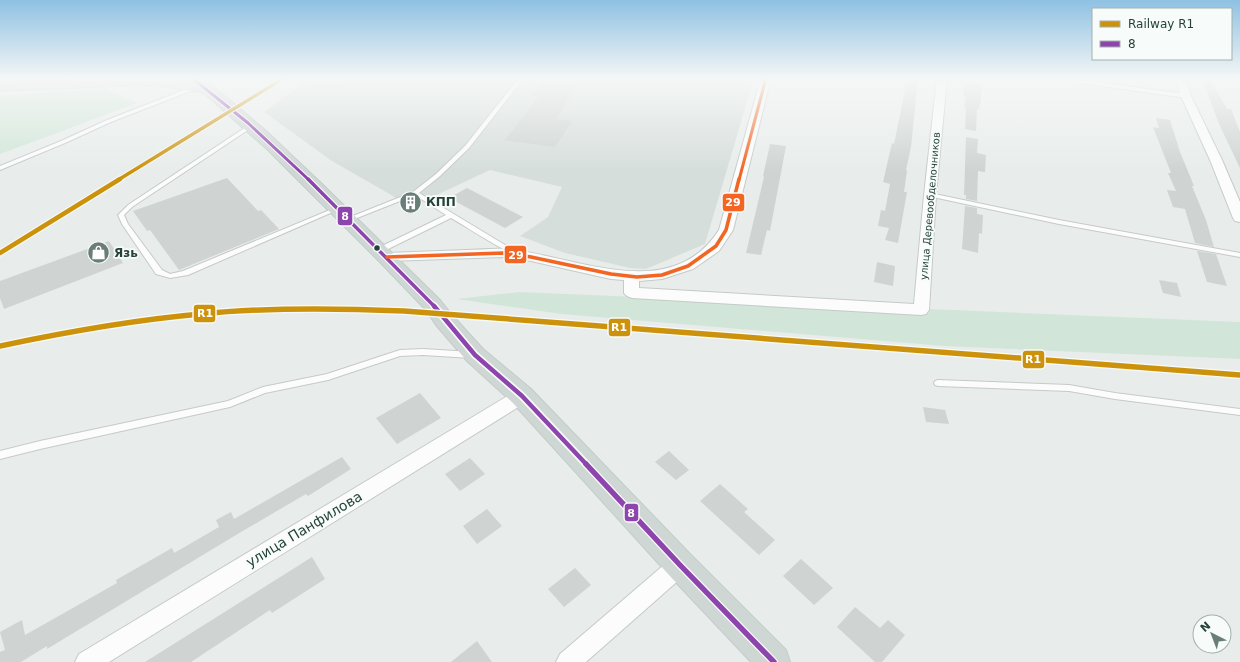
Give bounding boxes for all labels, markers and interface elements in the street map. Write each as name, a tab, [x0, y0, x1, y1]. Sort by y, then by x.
legend	[1092, 8, 1232, 60]
text: Railway R1	[1128, 17, 1194, 31]
text: 8	[1128, 37, 1136, 51]
street label: улица Деревообделочников	[918, 132, 942, 280]
building icon: КПП	[398, 189, 424, 215]
line badge: 29	[722, 193, 745, 212]
place label: КПП	[426, 195, 456, 209]
text: 29	[725, 196, 741, 209]
line badge: 8	[337, 206, 353, 226]
text: 8	[341, 210, 349, 223]
shop icon: Язь	[86, 240, 112, 266]
unlabelled marker	[372, 243, 382, 253]
line badge: 29	[504, 245, 527, 264]
place label: Язь	[114, 246, 138, 260]
text: 29	[508, 249, 524, 262]
line badge: R1	[193, 304, 216, 323]
text: R1	[197, 307, 213, 320]
line badge: R1	[608, 318, 631, 337]
text: R1	[611, 321, 627, 334]
line badge: R1	[1022, 350, 1045, 369]
text: R1	[1025, 353, 1041, 366]
street label: улица Панфилова	[243, 488, 365, 570]
line badge: 8	[624, 503, 639, 522]
text: 8	[627, 507, 635, 520]
north arrow	[1192, 614, 1232, 654]
text: N	[1198, 619, 1213, 635]

